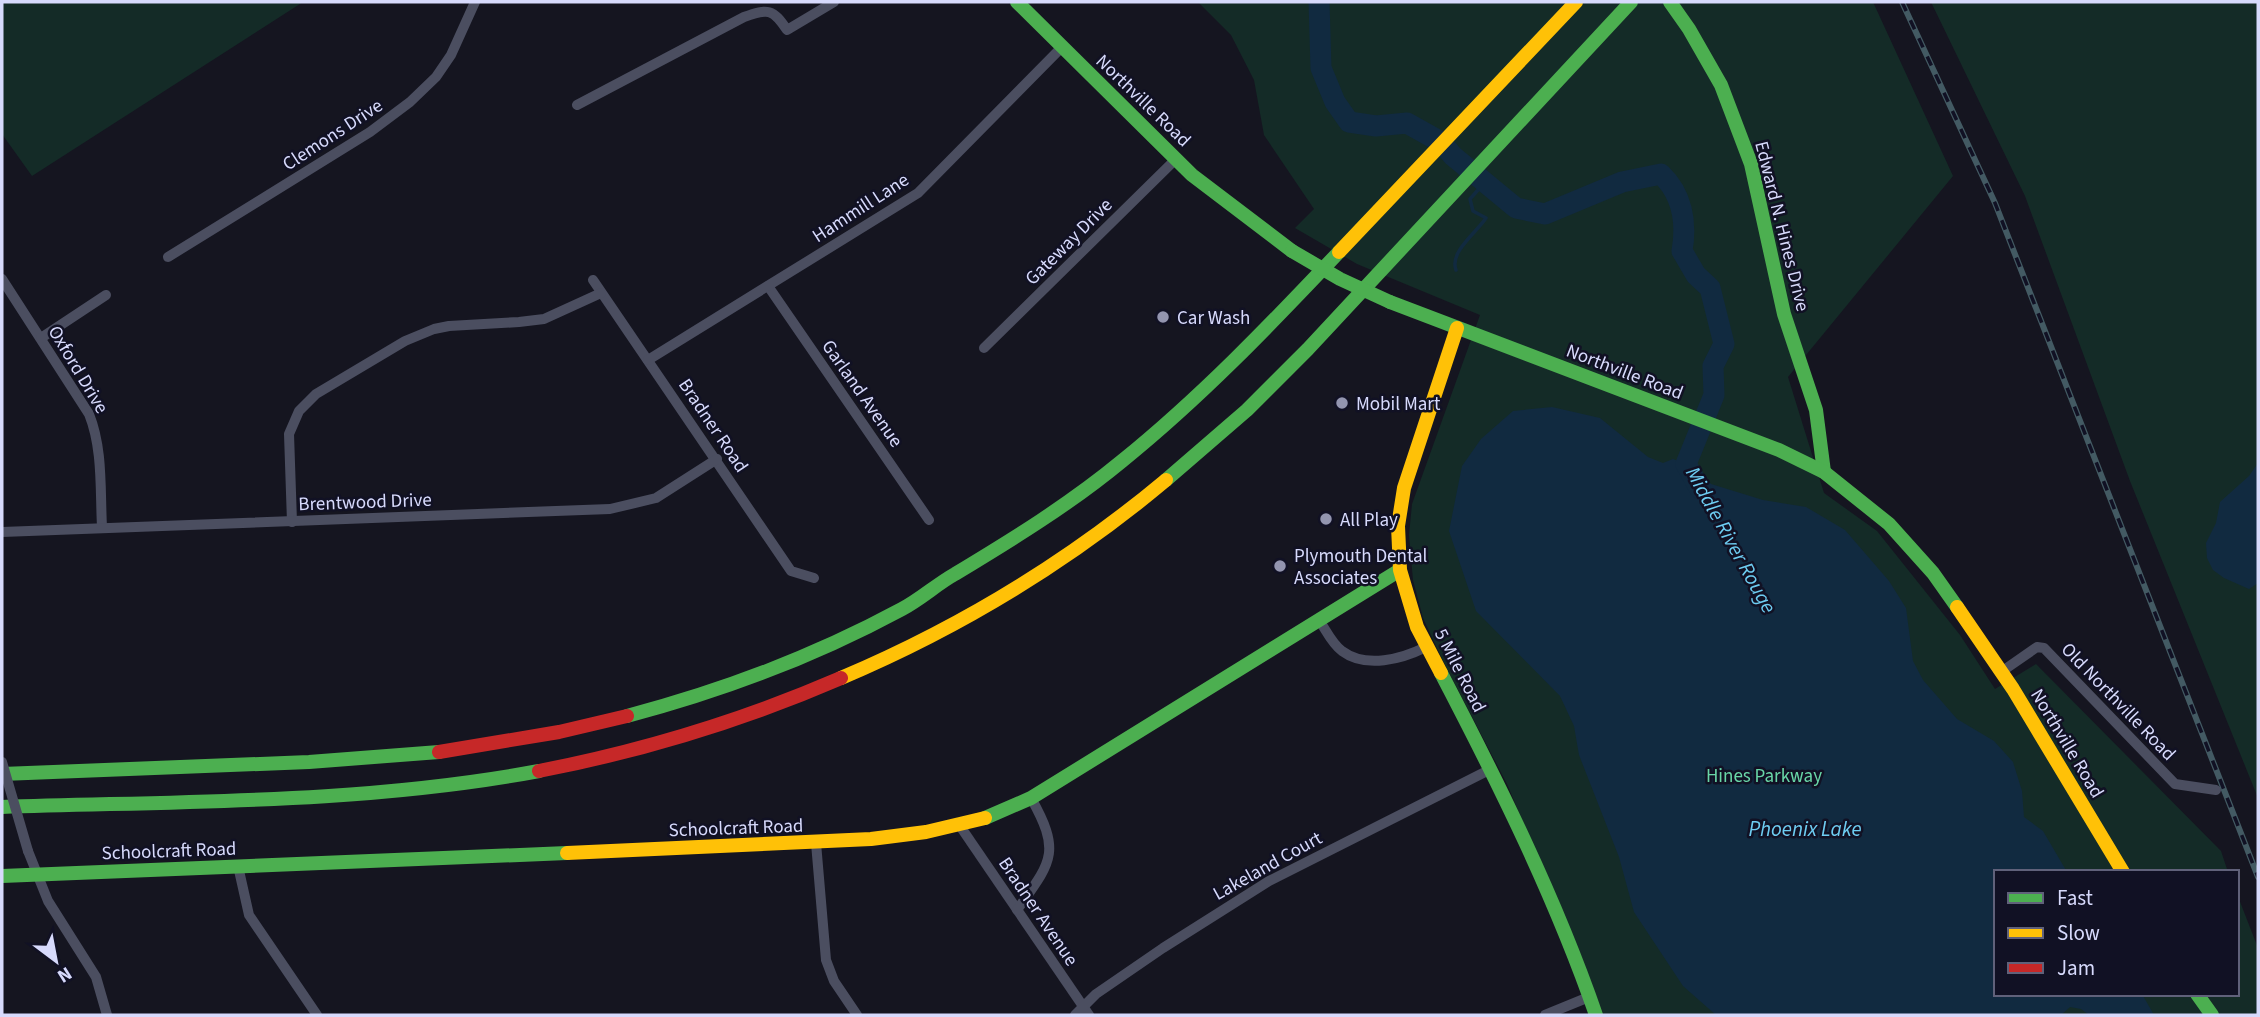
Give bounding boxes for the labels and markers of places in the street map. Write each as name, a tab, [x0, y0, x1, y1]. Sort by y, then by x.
place label: Car Wash	[1177, 305, 1250, 332]
marker: Car Wash	[1155, 309, 1171, 325]
place label: Mobil Mart	[1356, 391, 1441, 418]
marker: Mobil Mart	[1334, 395, 1350, 411]
place label: All Play	[1340, 507, 1398, 534]
marker: All Play	[1318, 511, 1334, 527]
place label: Plymouth Dental Associates	[1294, 543, 1428, 592]
marker: Plymouth Dental Associates	[1272, 558, 1288, 574]

